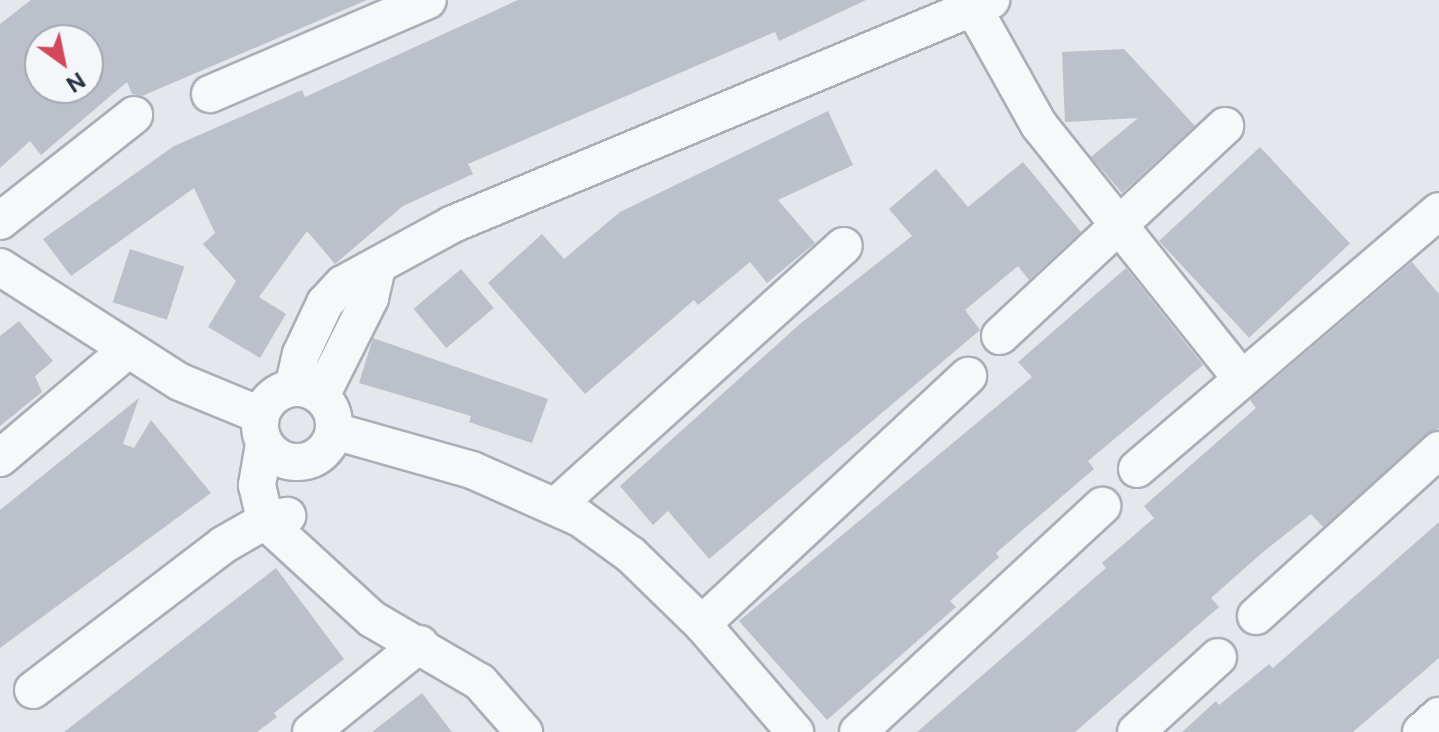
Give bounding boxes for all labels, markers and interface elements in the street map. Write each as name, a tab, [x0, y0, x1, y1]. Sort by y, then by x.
north arrow	[24, 24, 104, 104]
text: N	[62, 67, 90, 98]

